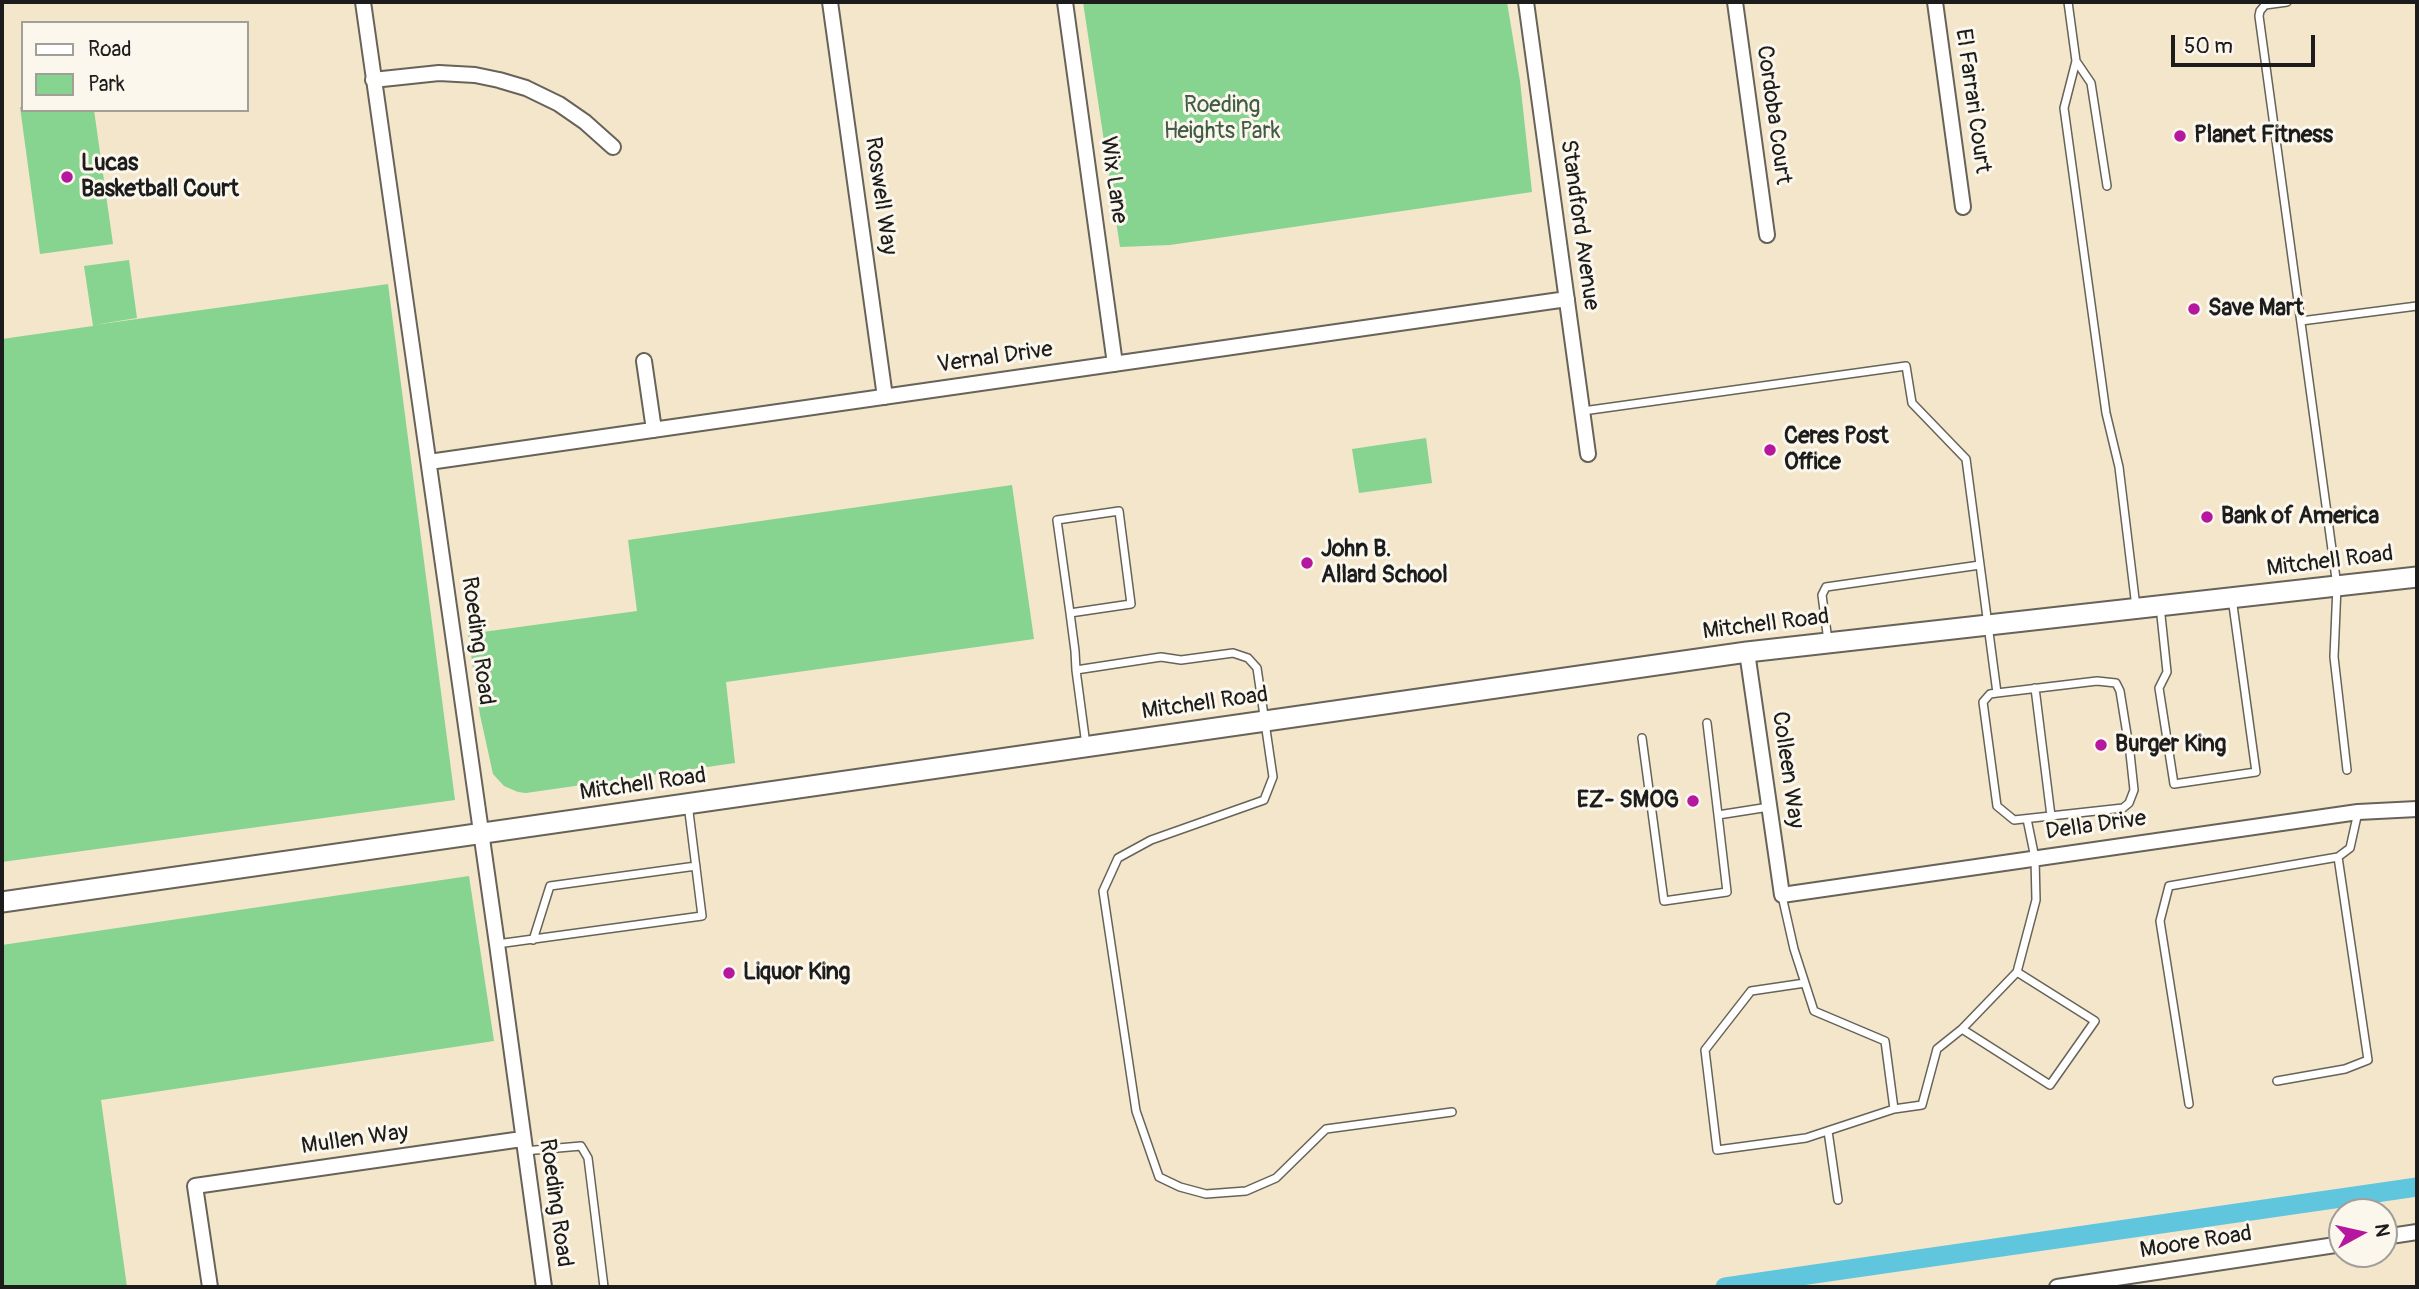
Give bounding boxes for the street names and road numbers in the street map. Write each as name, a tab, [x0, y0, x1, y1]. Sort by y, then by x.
street label: El Farrari Court	[1948, 27, 1996, 175]
street label: Cordoba Court	[1750, 44, 1796, 186]
street label: Roswell Way	[858, 135, 902, 257]
street label: Wix Lane	[1093, 135, 1133, 225]
street label: Standford Avenue	[1553, 138, 1605, 312]
street label: Vernal Drive	[935, 336, 1055, 380]
street label: Mitchell Road	[2265, 541, 2395, 583]
street label: Roeding Road	[454, 575, 500, 707]
street label: Mitchell Road	[1701, 604, 1831, 646]
street label: Mitchell Road	[1140, 681, 1270, 727]
street label: Colleen Way	[1765, 710, 1809, 830]
street label: Mitchell Road	[578, 762, 708, 808]
street label: Della Drive	[2044, 805, 2148, 847]
street label: Mullen Way	[300, 1119, 410, 1161]
street label: Roeding Road	[532, 1137, 578, 1269]
street label: Moore Road	[2138, 1221, 2254, 1265]

